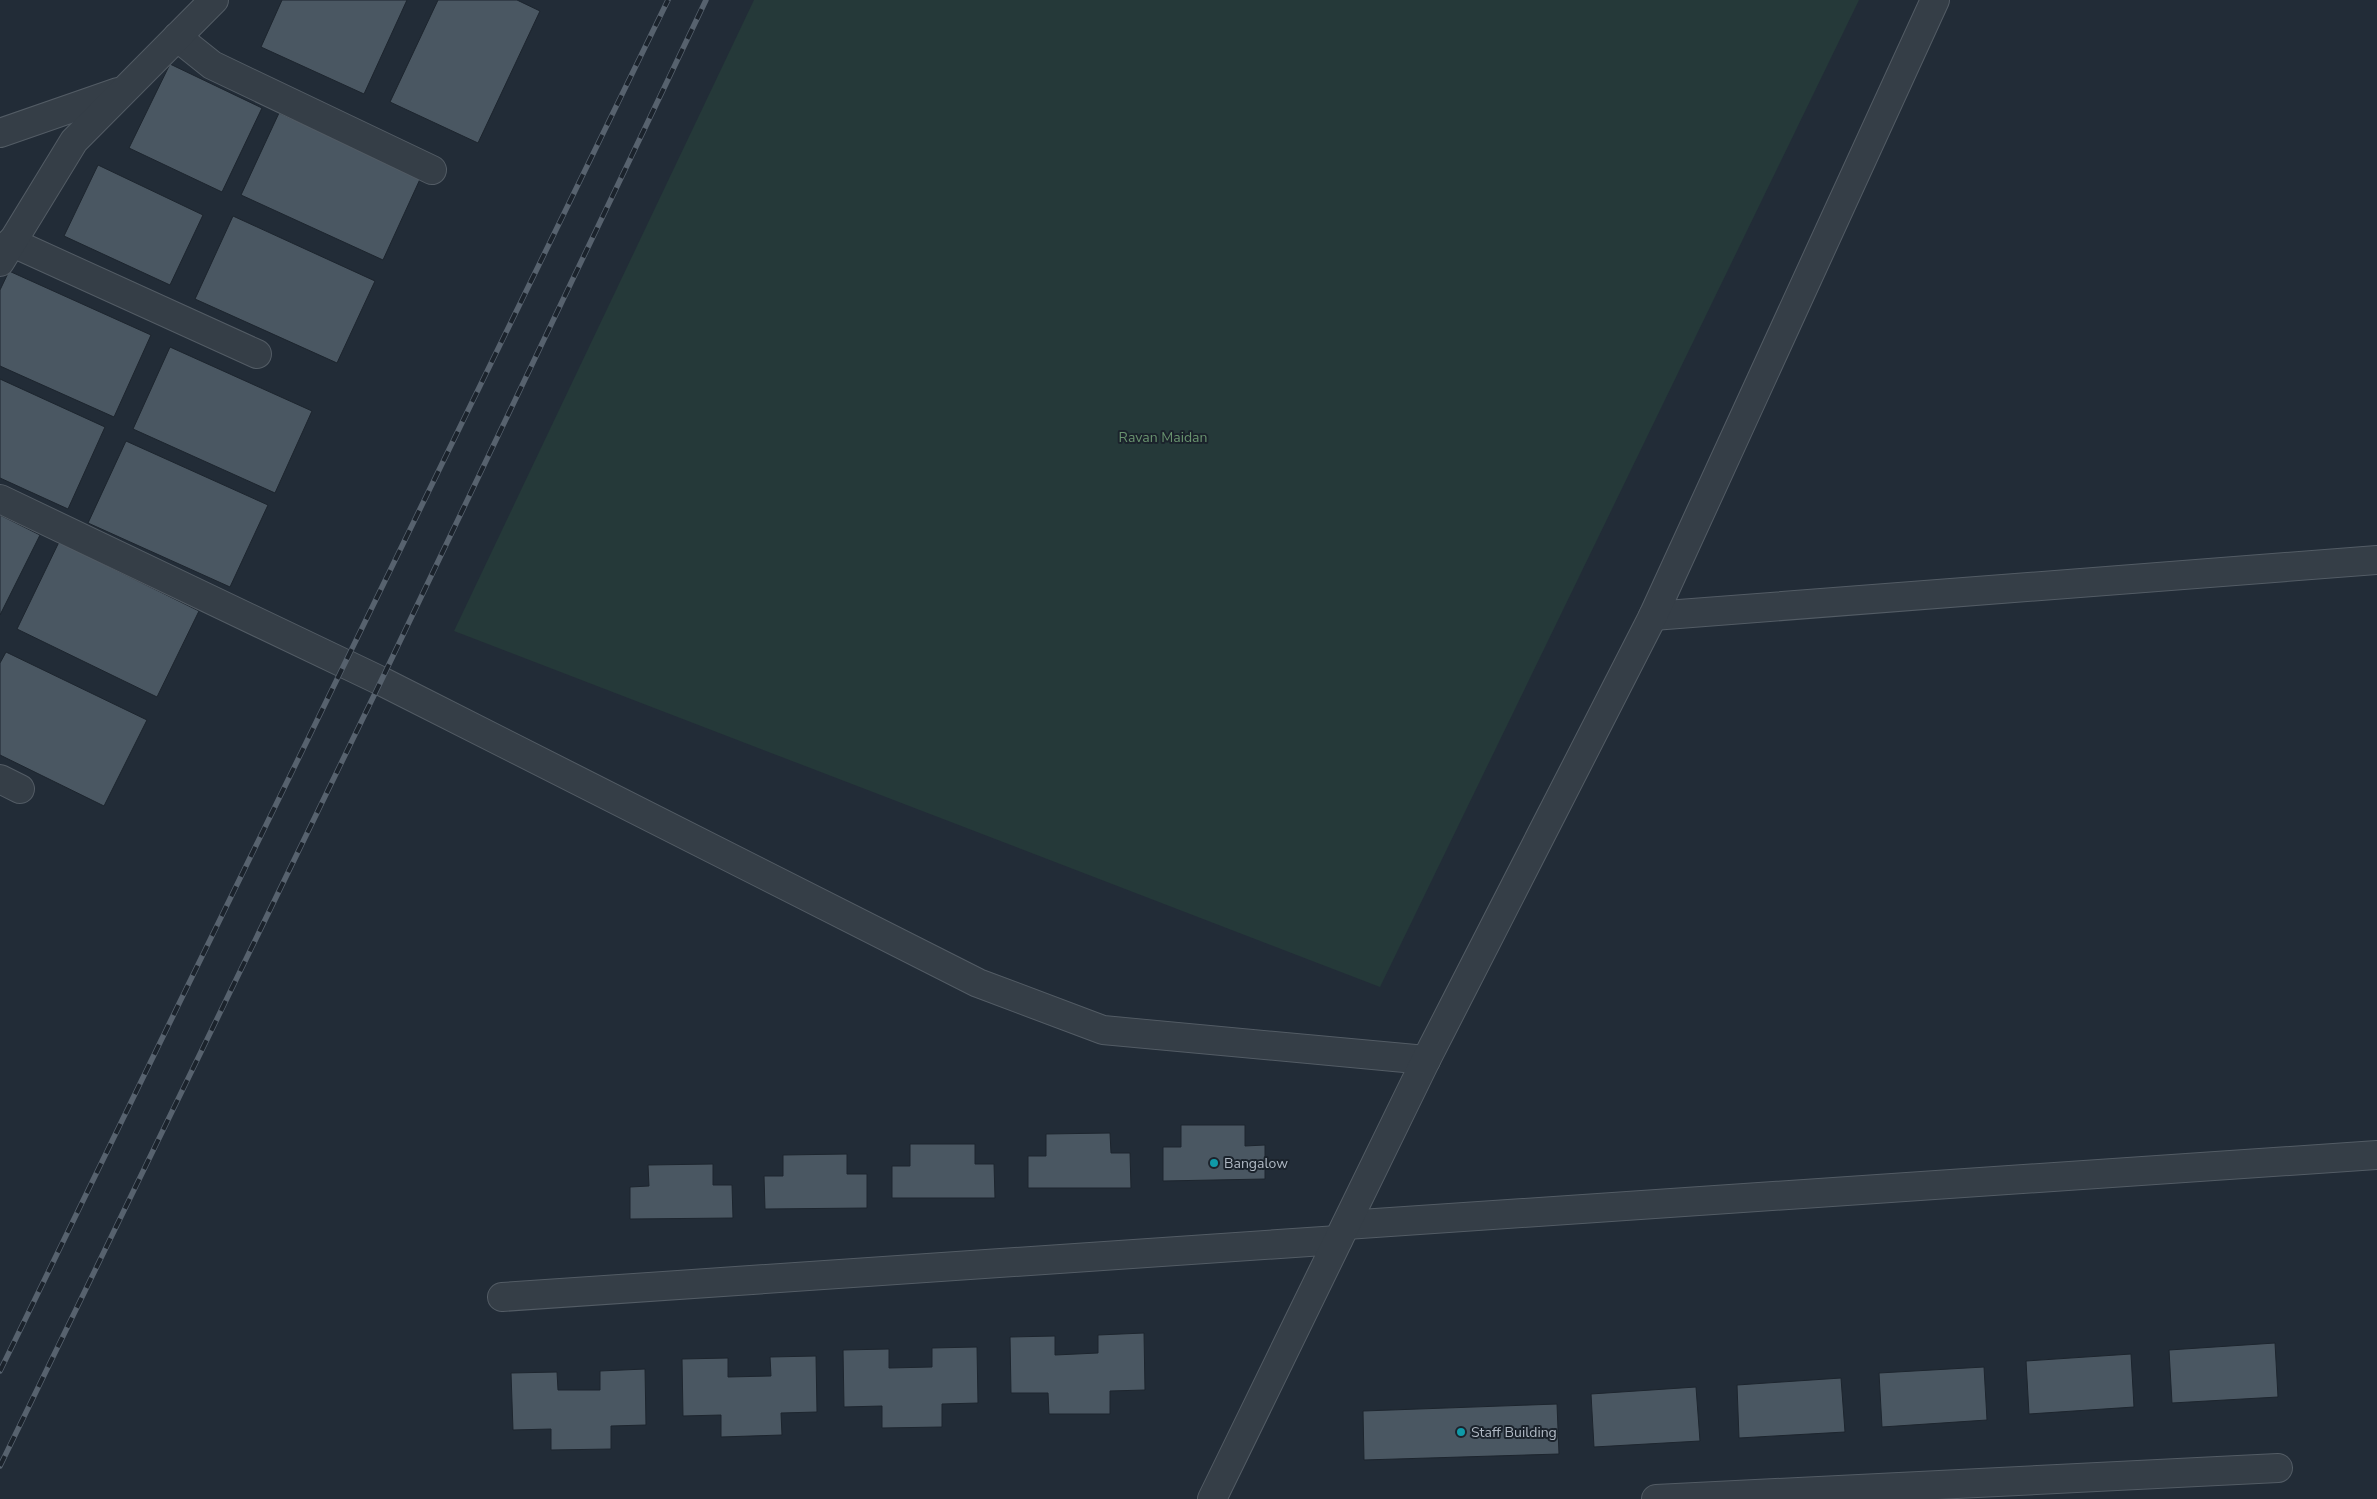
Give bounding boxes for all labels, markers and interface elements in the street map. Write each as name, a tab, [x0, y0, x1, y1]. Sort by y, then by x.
park label: Ravan Maidan	[1119, 428, 1207, 447]
place label: Bangalow	[1224, 1154, 1288, 1173]
marker: Bangalow	[1208, 1157, 1220, 1169]
place label: Staff Building	[1471, 1423, 1557, 1442]
marker: Staff Building	[1455, 1426, 1467, 1438]

